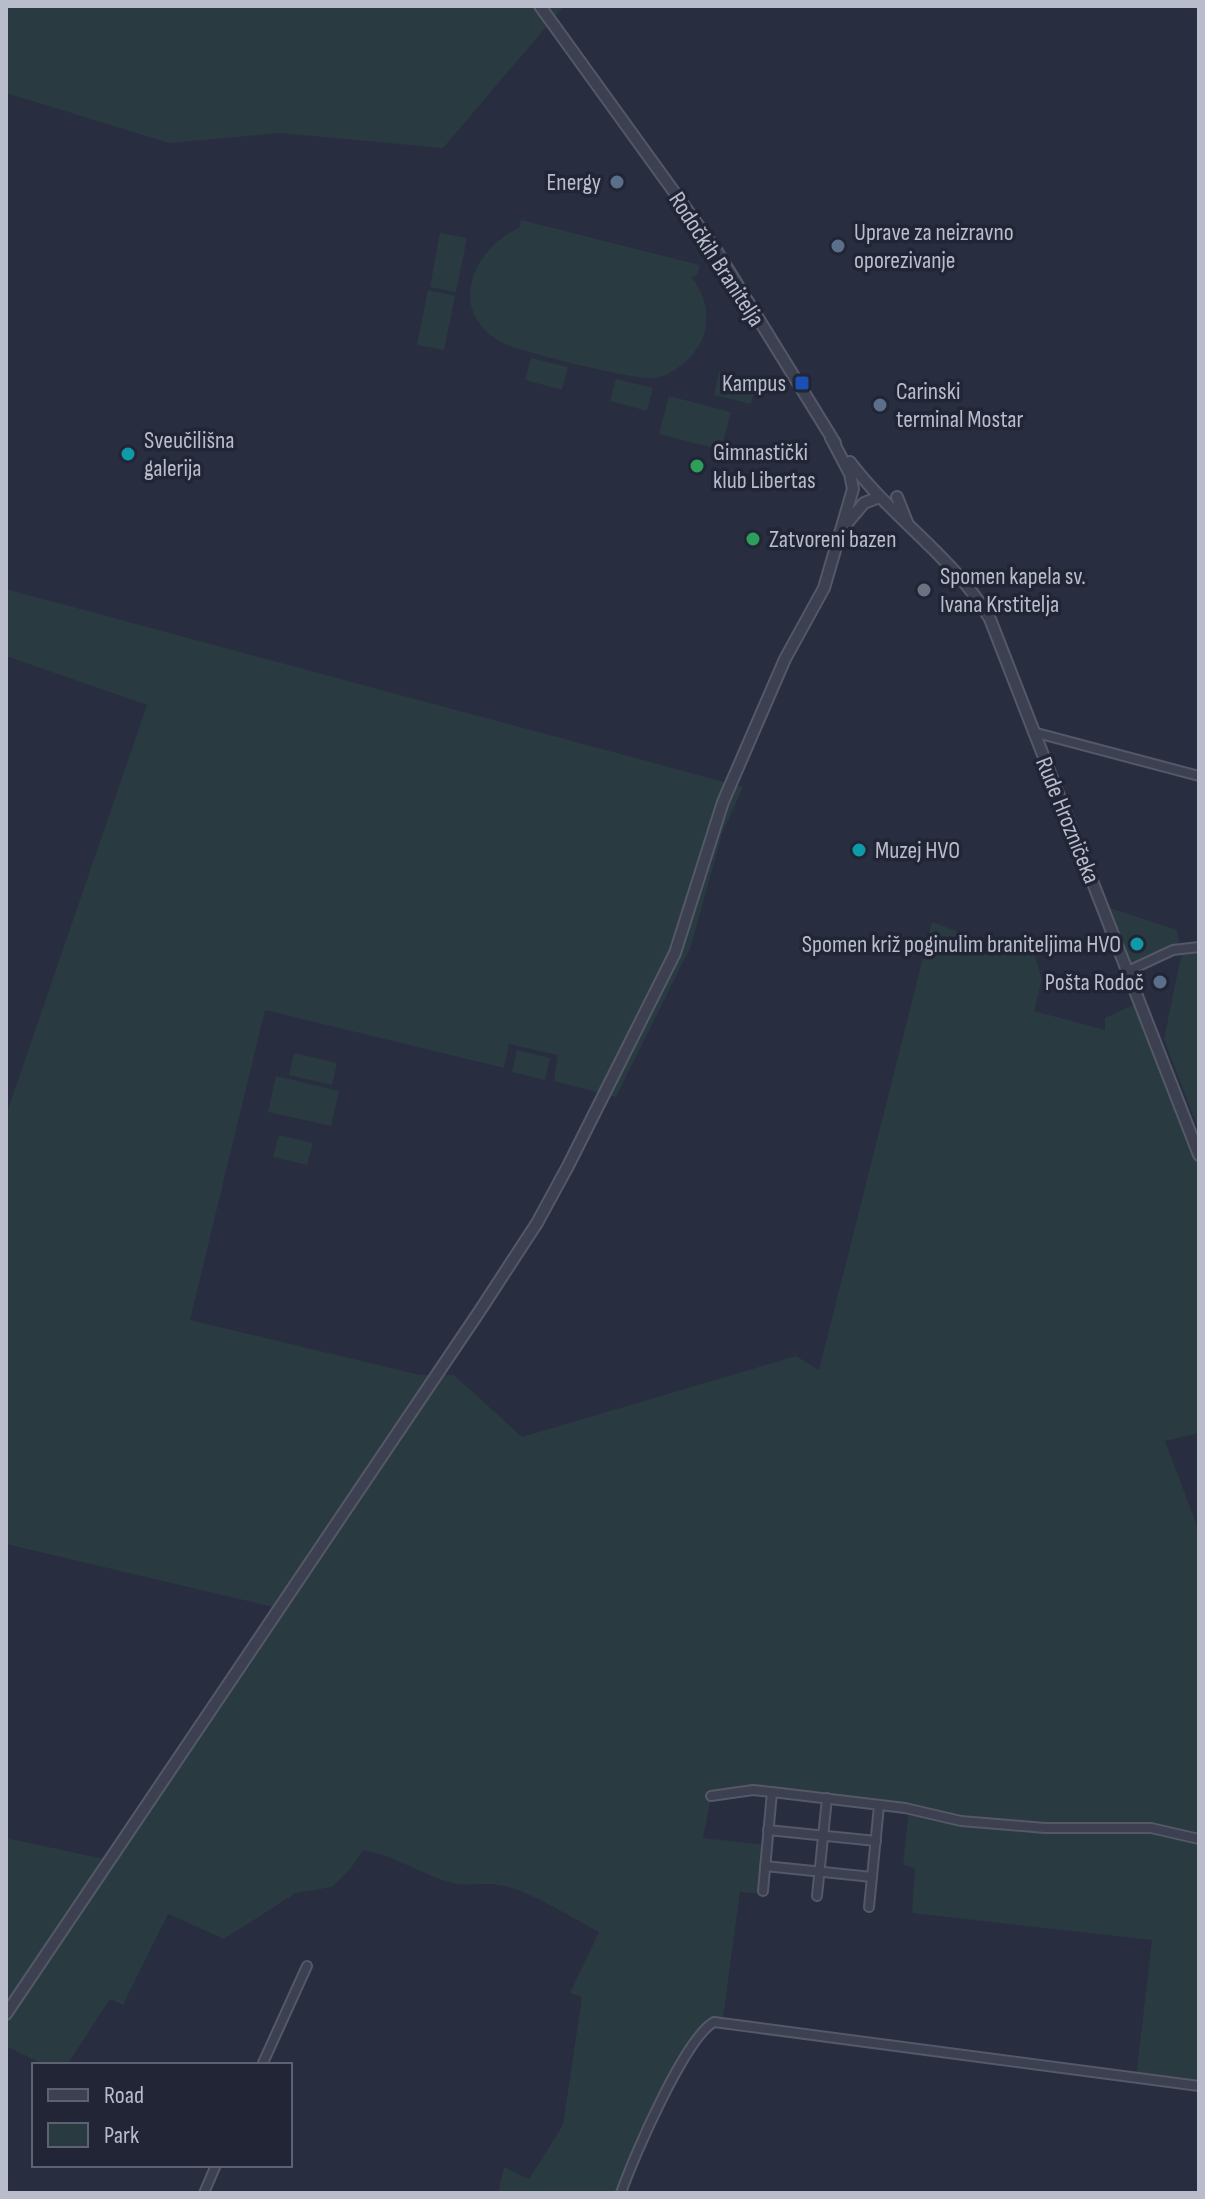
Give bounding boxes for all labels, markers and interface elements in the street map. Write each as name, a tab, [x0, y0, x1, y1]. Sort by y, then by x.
place label: Energy	[546, 168, 601, 197]
marker: Energy	[608, 173, 626, 191]
street label: Rodočkih Branitelja	[662, 187, 771, 332]
place label: Uprave za neizravno oporezivanje	[854, 218, 1014, 275]
marker: Uprave za neizravno oporezivanje	[829, 237, 847, 255]
place label: Kampus	[722, 369, 786, 398]
marker: Kampus	[793, 374, 811, 392]
place label: Carinski terminal Mostar	[896, 377, 1024, 434]
marker: Carinski terminal Mostar	[871, 396, 889, 414]
place label: Sveučilišna galerija	[144, 426, 235, 483]
place label: Gimnastički klub Libertas	[713, 438, 816, 495]
marker: Sveučilišna galerija	[119, 445, 137, 463]
marker: Gimnastički klub Libertas	[688, 457, 706, 475]
place label: Zatvoreni bazen	[769, 525, 896, 554]
marker: Zatvoreni bazen	[744, 530, 762, 548]
place label: Spomen kapela sv. Ivana Krstitelja	[940, 562, 1086, 619]
marker: Spomen kapela sv. Ivana Krstitelja	[915, 581, 933, 599]
street label: Rude Hrozničeka	[1029, 753, 1106, 888]
place label: Muzej HVO	[875, 836, 960, 865]
marker: Muzej HVO	[850, 841, 868, 859]
place label: Spomen križ poginulim braniteljima HVO	[802, 930, 1121, 959]
marker: Spomen križ poginulim braniteljima HVO	[1128, 935, 1146, 953]
place label: Pošta Rodoč	[1045, 968, 1144, 997]
marker: Pošta Rodoč	[1151, 973, 1169, 991]
legend	[32, 2063, 292, 2167]
text: Road	[104, 2081, 144, 2110]
text: Park	[104, 2121, 139, 2150]

